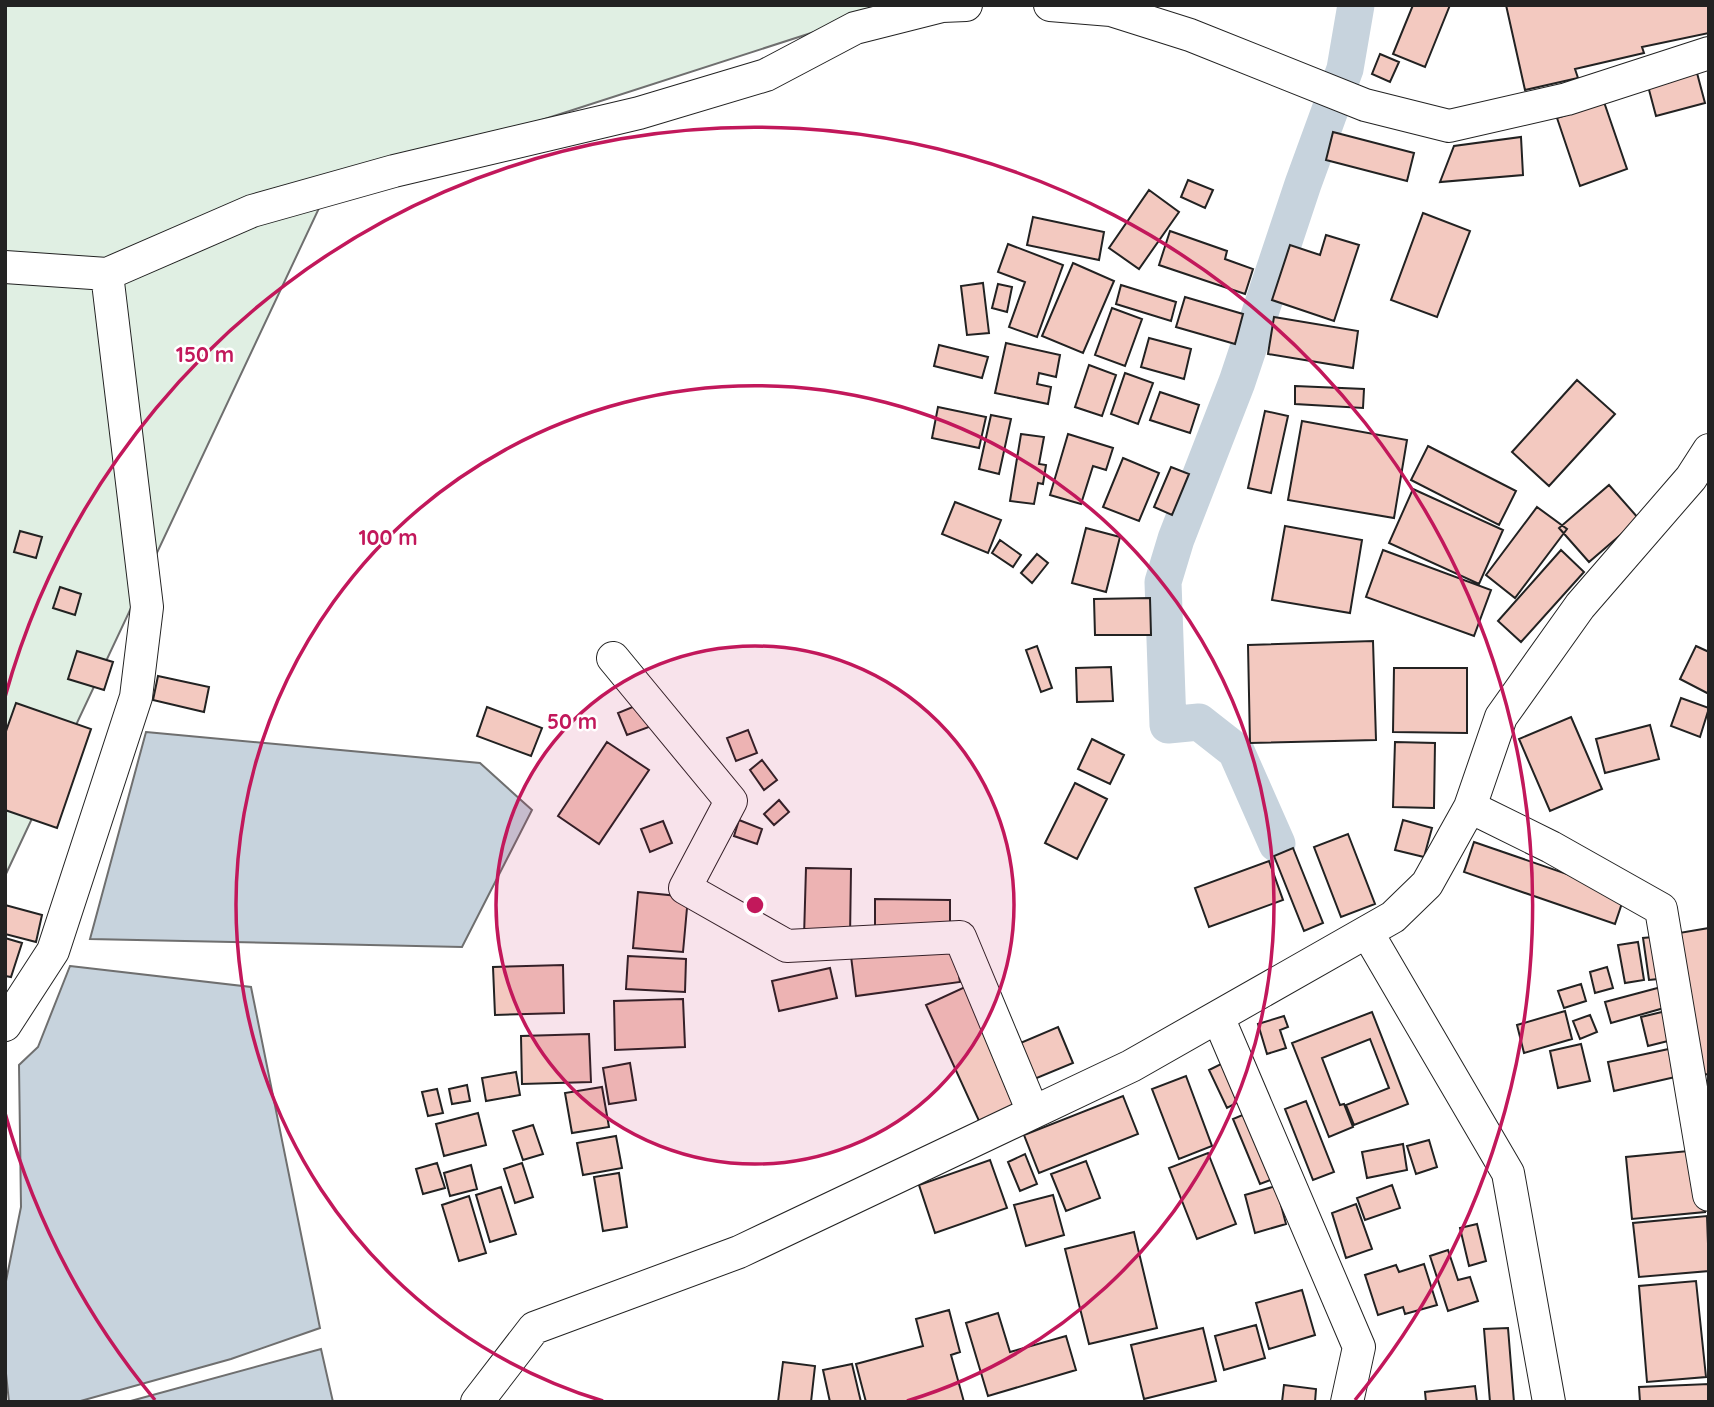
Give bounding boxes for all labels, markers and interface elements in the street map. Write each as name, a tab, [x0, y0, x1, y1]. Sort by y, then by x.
text: 150 m	[176, 341, 234, 367]
text: 100 m	[358, 524, 418, 550]
text: 50 m	[547, 708, 597, 734]
centre of rings	[743, 893, 767, 917]

